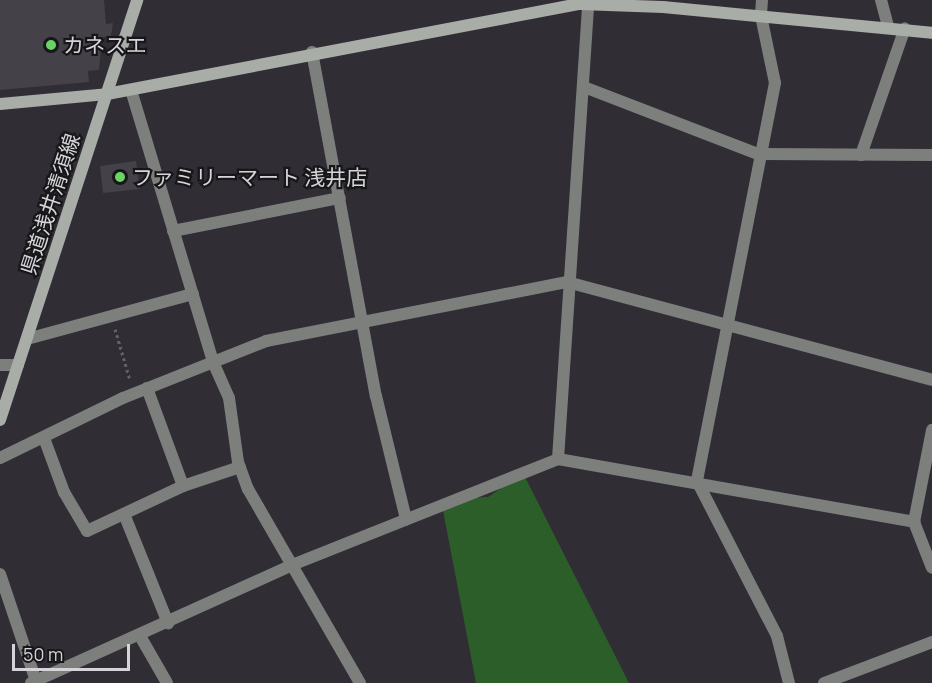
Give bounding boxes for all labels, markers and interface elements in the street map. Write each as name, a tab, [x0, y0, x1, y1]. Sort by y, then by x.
place label: カネスエ	[63, 32, 147, 58]
marker: カネスエ	[44, 38, 58, 52]
street label: 県道浅井清須線	[15, 130, 85, 278]
place label: ファミリーマート 浅井店	[132, 164, 367, 190]
marker: ファミリーマート 浅井店	[113, 170, 127, 184]
scale bar	[15, 632, 134, 670]
text: 50 m	[23, 642, 63, 666]

